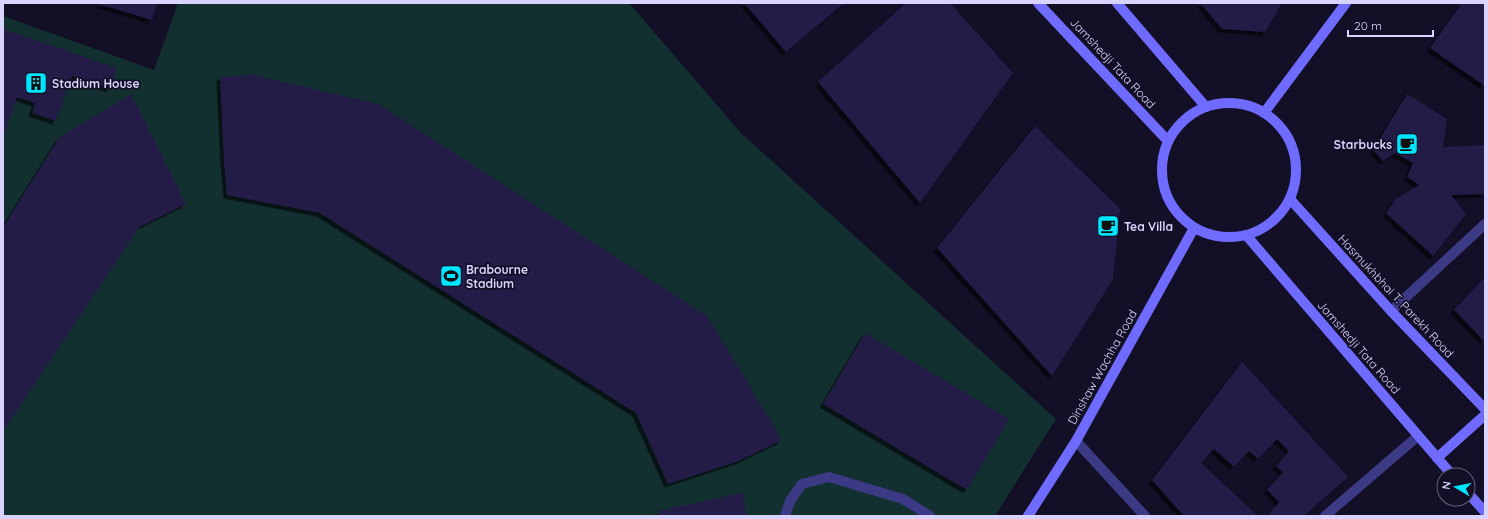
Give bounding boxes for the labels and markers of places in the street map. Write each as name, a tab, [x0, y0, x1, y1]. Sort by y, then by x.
building icon: Stadium House	[23, 70, 49, 96]
place label: Stadium House	[52, 76, 139, 91]
cafe icon: Starbucks	[1394, 131, 1420, 157]
place label: Starbucks	[1334, 137, 1392, 152]
cafe icon: Tea Villa	[1095, 213, 1121, 239]
place label: Tea Villa	[1124, 219, 1173, 234]
place label: Brabourne Stadium	[466, 262, 528, 291]
sports icon: Brabourne Stadium	[438, 263, 464, 289]

